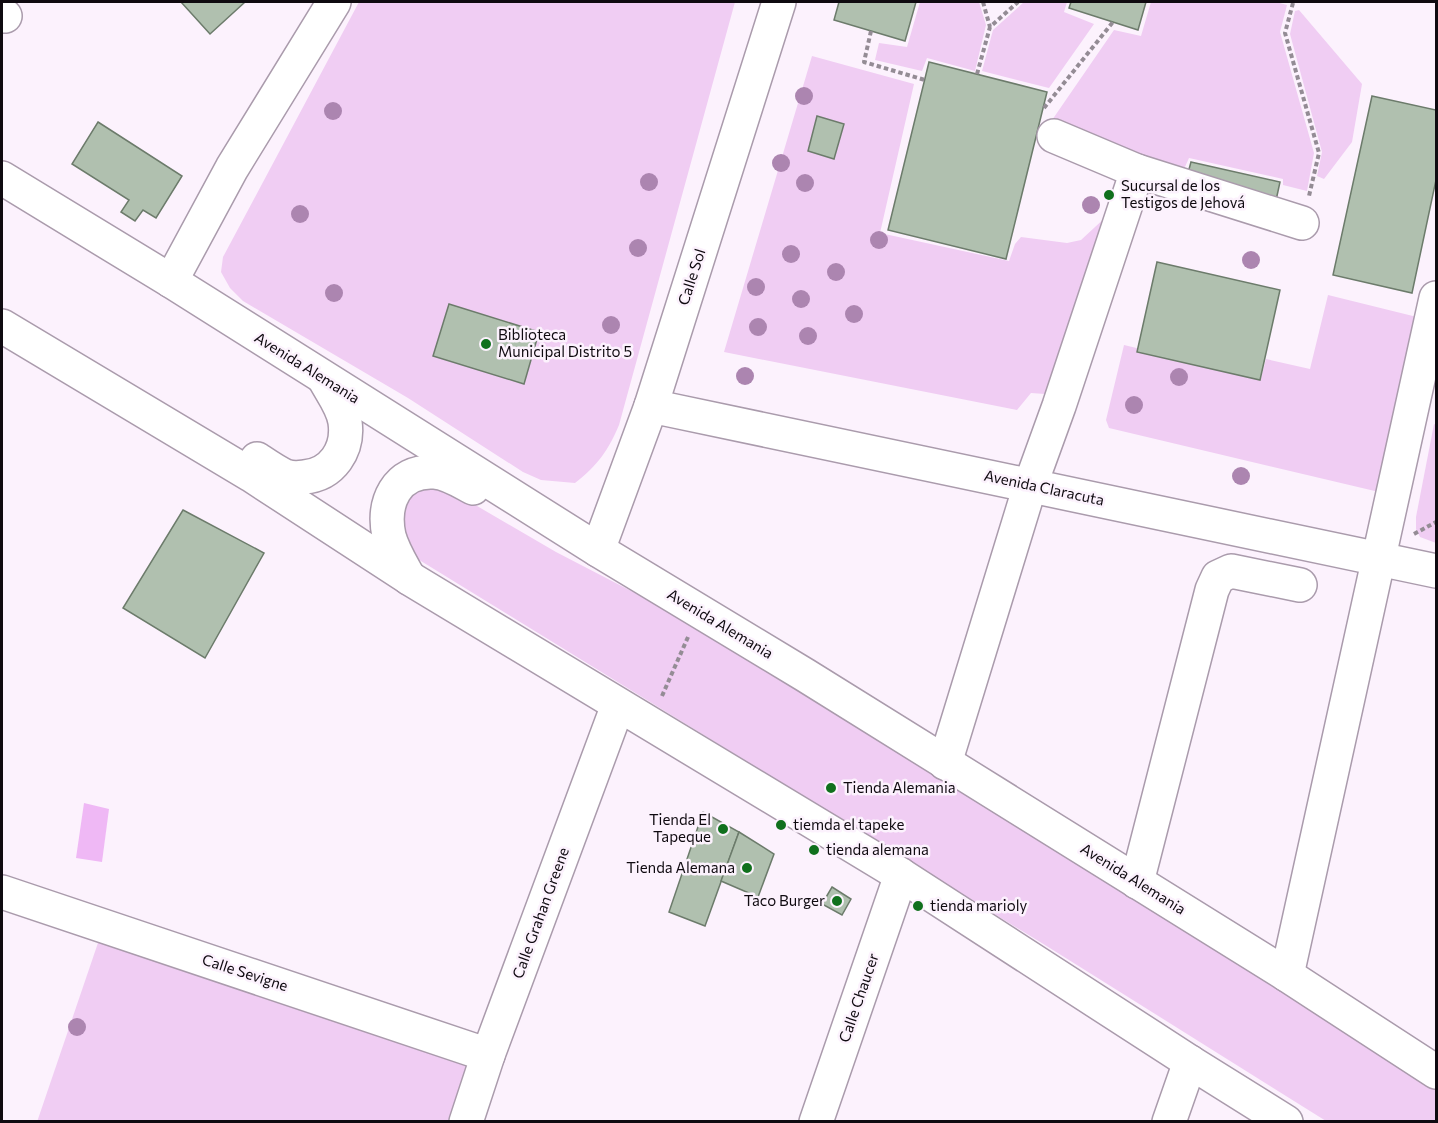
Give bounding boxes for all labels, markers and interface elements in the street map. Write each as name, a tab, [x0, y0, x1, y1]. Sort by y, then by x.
place label: Sucursal de los Testigos de Jehová	[1121, 176, 1245, 211]
marker: Sucursal de los Testigos de Jehová	[1102, 188, 1116, 202]
street label: Calle Sol	[674, 246, 709, 307]
place label: Biblioteca Municipal Distrito 5	[498, 325, 632, 360]
street label: Avenida Alemania	[252, 328, 363, 407]
marker: Biblioteca Municipal Distrito 5	[479, 337, 493, 351]
street label: Avenida Claracuta	[982, 465, 1106, 509]
street label: Avenida Alemania	[664, 584, 777, 662]
place label: Tienda Alemania	[843, 778, 956, 796]
marker: Tienda Alemania	[824, 781, 838, 795]
place label: Tienda El Tapeque	[649, 810, 711, 845]
place label: tiemda el tapeke	[793, 815, 905, 833]
marker: tiemda el tapeke	[774, 818, 788, 832]
marker: Tienda El Tapeque	[716, 822, 730, 836]
street label: Avenida Alemania	[1078, 839, 1189, 918]
place label: tienda alemana	[826, 840, 929, 858]
marker: tienda alemana	[807, 843, 821, 857]
street label: Calle Grahan Greene	[508, 845, 572, 981]
place label: Tienda Alemana	[626, 858, 735, 876]
marker: Tienda Alemana	[740, 861, 754, 875]
place label: Taco Burger	[744, 891, 825, 909]
marker: Taco Burger	[830, 894, 844, 908]
place label: tienda marioly	[930, 896, 1027, 914]
marker: tienda marioly	[911, 899, 925, 913]
street label: Calle Sevigne	[200, 950, 291, 994]
street label: Calle Chaucer	[834, 951, 882, 1045]

